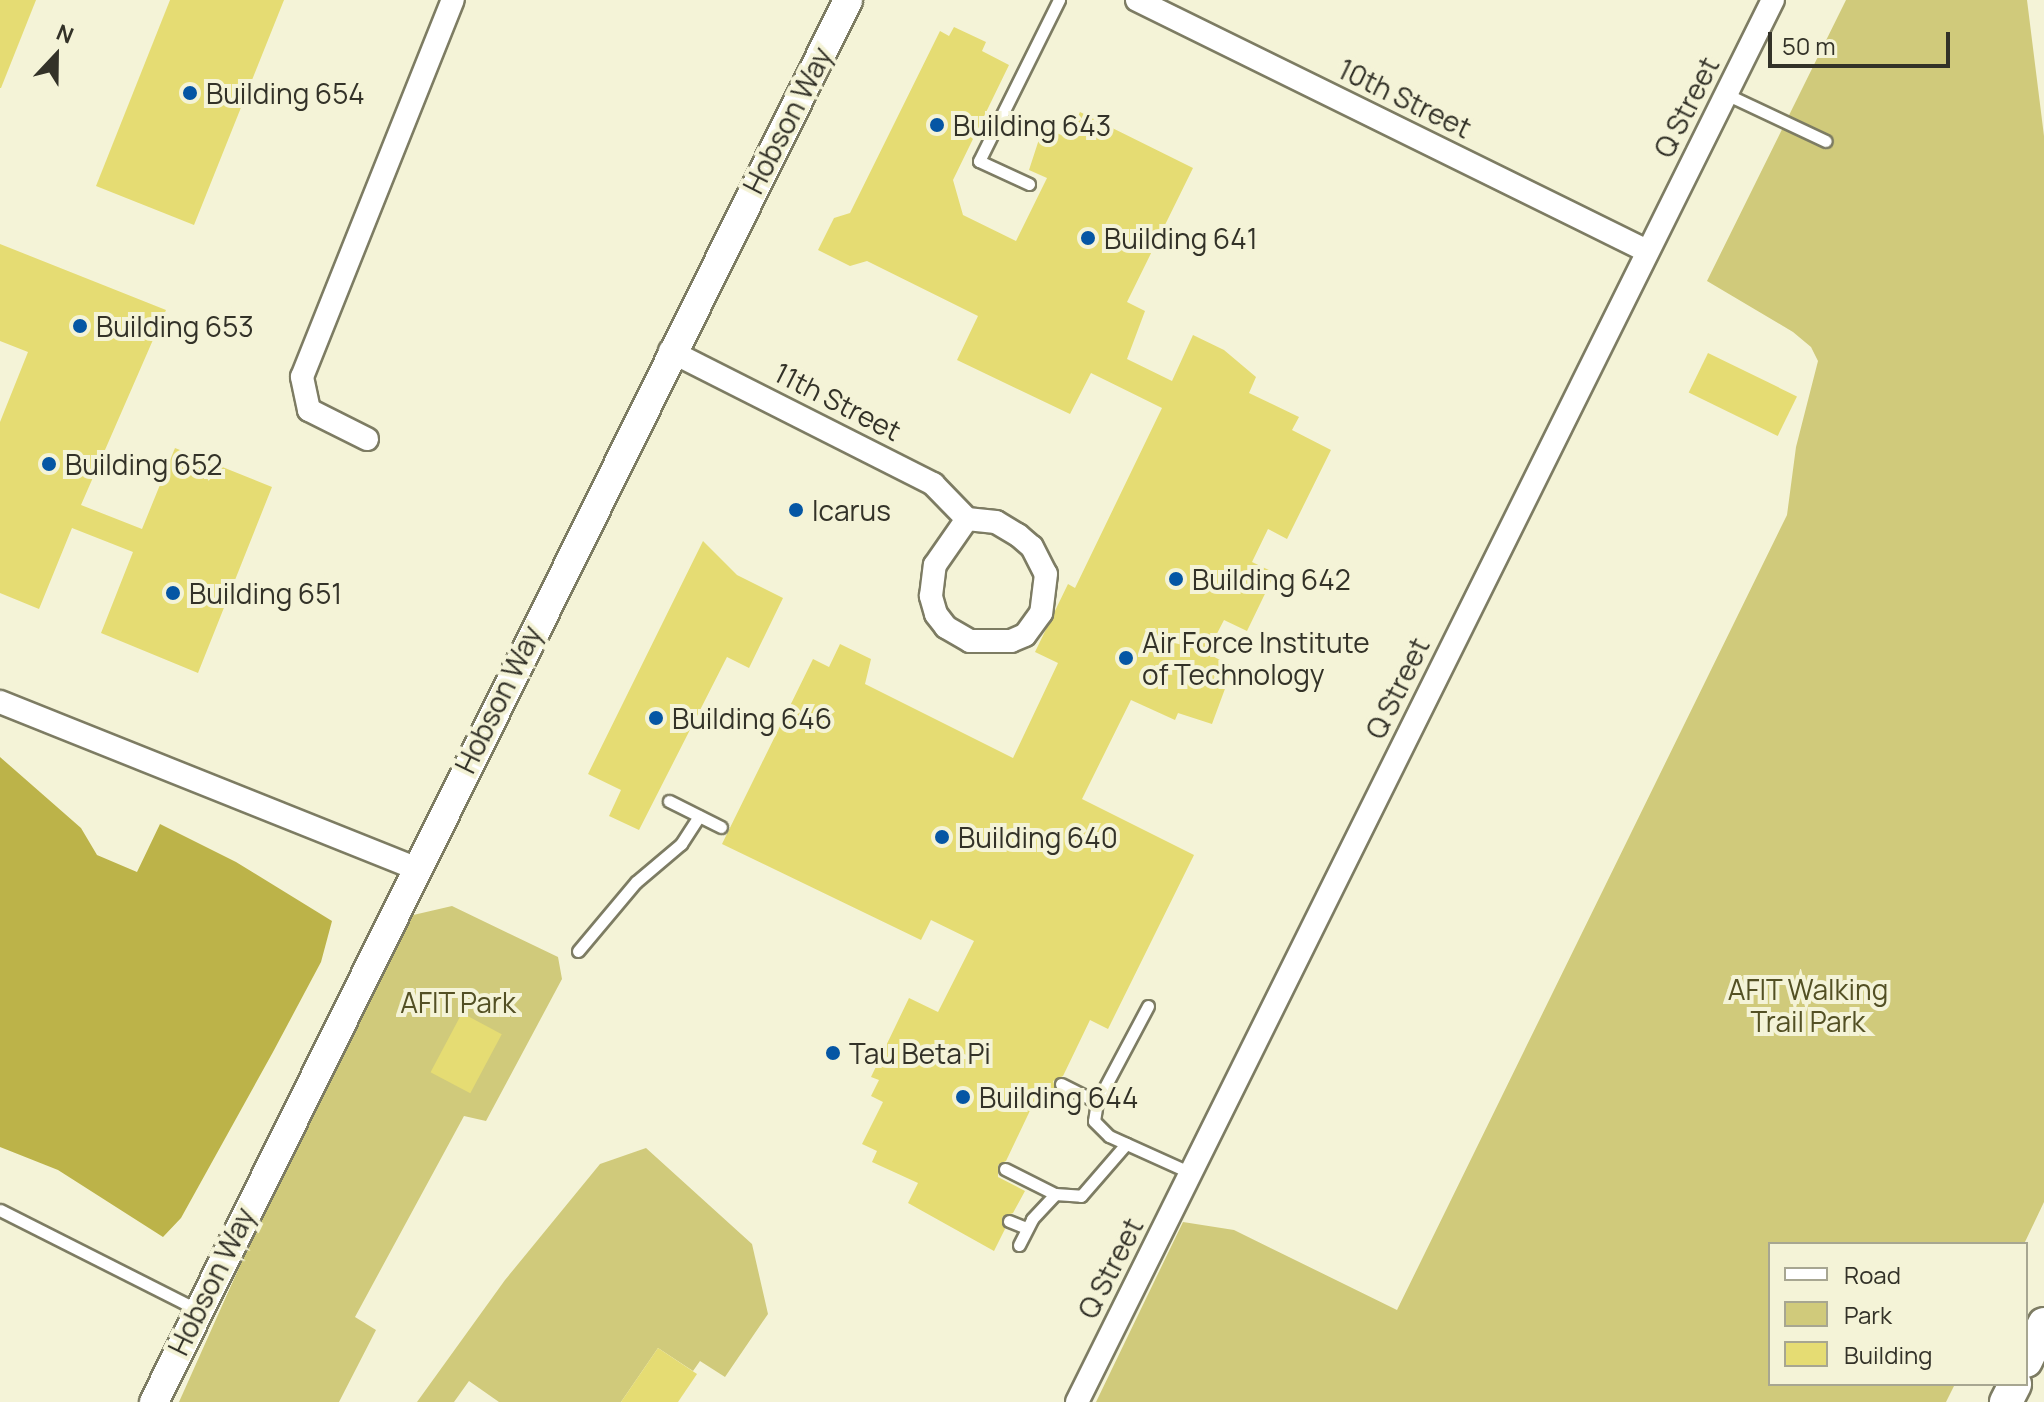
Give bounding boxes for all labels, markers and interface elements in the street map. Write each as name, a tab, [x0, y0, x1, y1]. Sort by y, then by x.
north arrow	[16, 16, 96, 96]
scale bar	[1772, 16, 1954, 66]
text: N	[52, 17, 78, 51]
text: 50 m	[1782, 29, 1836, 62]
street label: Hobson Way	[736, 41, 838, 199]
street label: 10th Street	[1333, 51, 1477, 145]
street label: Q Street	[1646, 51, 1726, 163]
place label: Building 654	[206, 76, 365, 110]
marker: Building 654	[181, 84, 199, 102]
place label: Building 643	[953, 108, 1111, 142]
marker: Building 643	[928, 116, 946, 134]
place label: Building 641	[1104, 221, 1258, 255]
marker: Building 641	[1079, 229, 1097, 247]
place label: Building 653	[96, 309, 254, 343]
marker: Building 653	[71, 317, 89, 335]
street label: 11th Street	[769, 355, 907, 447]
place label: Building 652	[65, 447, 223, 481]
marker: Building 652	[40, 455, 58, 473]
place label: Icarus	[812, 493, 891, 527]
marker: Icarus	[787, 501, 805, 519]
place label: Building 642	[1192, 562, 1351, 596]
marker: Building 642	[1167, 570, 1185, 588]
place label: Building 651	[189, 576, 342, 610]
marker: Building 651	[164, 584, 182, 602]
street label: Hobson Way	[448, 620, 548, 778]
place label: Air Force Institute of Technology	[1142, 625, 1370, 691]
street label: Q Street	[1358, 632, 1436, 744]
marker: Air Force Institute of Technology	[1117, 649, 1135, 667]
place label: Building 646	[672, 701, 832, 735]
marker: Building 646	[647, 709, 665, 727]
place label: Building 640	[958, 820, 1118, 854]
marker: Building 640	[933, 828, 951, 846]
park label: AFIT Walking Trail Park	[1727, 972, 1889, 1038]
park label: AFIT Park	[400, 985, 516, 1019]
place label: Tau Beta Pi	[849, 1036, 991, 1070]
marker: Tau Beta Pi	[824, 1044, 842, 1062]
place label: Building 644	[979, 1080, 1138, 1114]
marker: Building 644	[954, 1088, 972, 1106]
street label: Hobson Way	[161, 1202, 261, 1360]
street label: Q Street	[1070, 1212, 1150, 1324]
legend	[1768, 1242, 2028, 1386]
text: Road	[1844, 1258, 1901, 1291]
text: Park	[1844, 1298, 1892, 1331]
text: Building	[1844, 1338, 1932, 1371]

